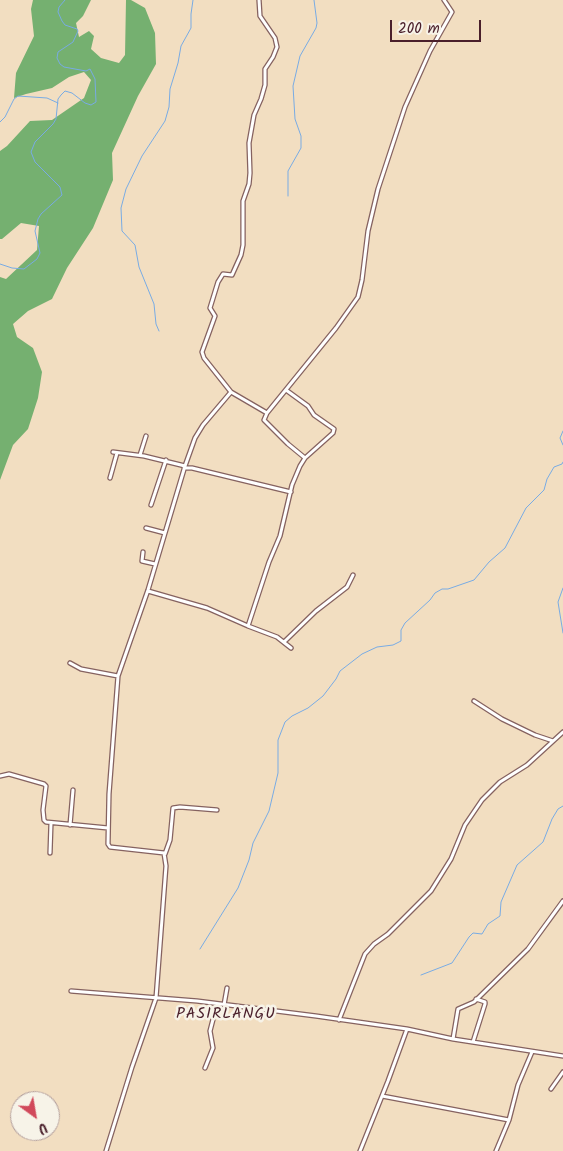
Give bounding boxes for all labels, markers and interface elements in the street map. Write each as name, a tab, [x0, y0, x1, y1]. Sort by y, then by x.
scale bar	[393, 10, 484, 42]
text: 200 m	[398, 17, 440, 41]
district label: PASIRLANGU	[175, 1005, 277, 1025]
north arrow	[10, 1091, 60, 1141]
text: U	[33, 1116, 52, 1139]

